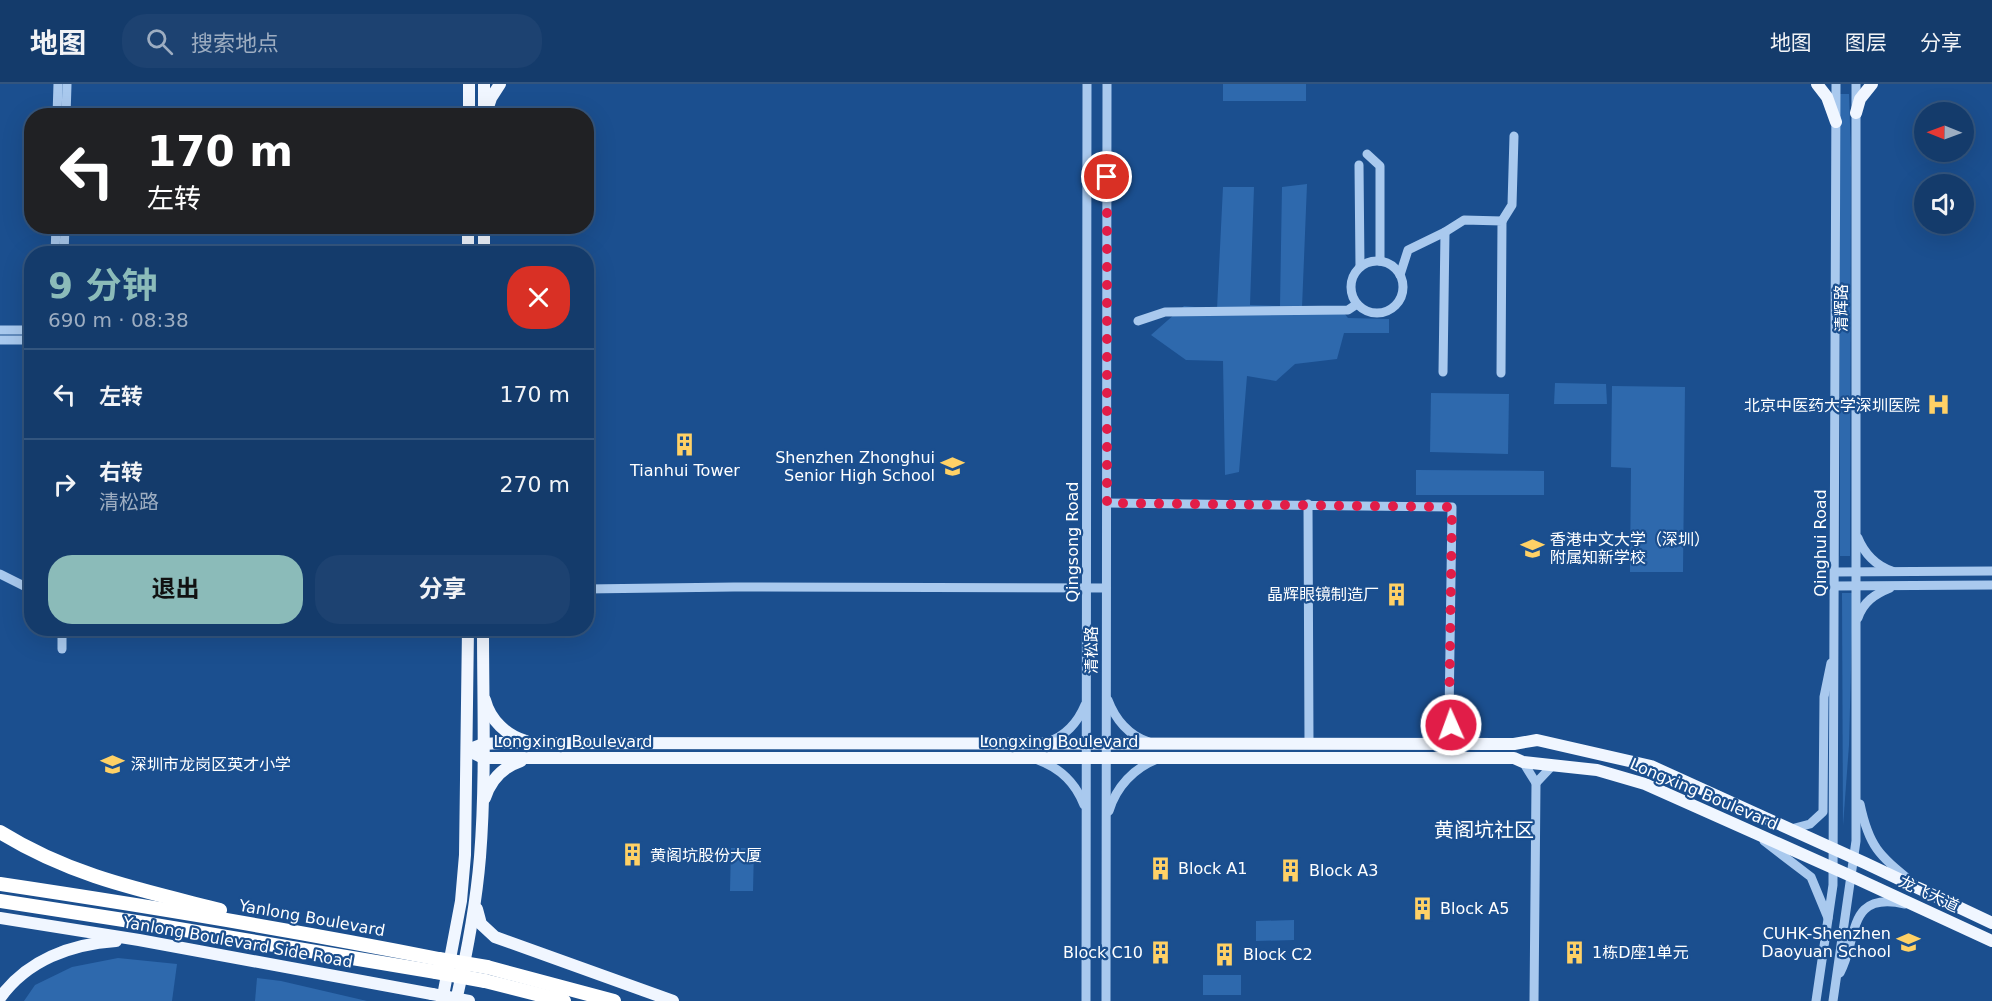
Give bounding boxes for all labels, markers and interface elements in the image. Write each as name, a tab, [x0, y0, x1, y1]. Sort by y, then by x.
search box	[122, 14, 542, 68]
icon: search	[143, 25, 176, 58]
text: 地图	[30, 27, 86, 60]
text: 搜索地点	[191, 31, 279, 56]
text: 地图	[1770, 31, 1812, 55]
text: 图层	[1845, 31, 1887, 55]
text: 分享	[1920, 31, 1962, 55]
north arrow	[1914, 102, 1974, 162]
map controls	[1914, 102, 1974, 234]
text: 170 m	[147, 127, 293, 176]
icon: left	[48, 132, 126, 210]
pin	[1081, 151, 1132, 202]
icon: arrive	[1090, 160, 1123, 193]
button: sound	[1914, 174, 1974, 234]
text: 左转	[147, 183, 201, 214]
text: 9 分钟	[48, 265, 158, 306]
button: close	[507, 266, 570, 329]
street label: 清辉路	[1832, 284, 1851, 332]
text: 690 m · 08:38	[48, 308, 189, 332]
icon: left	[48, 378, 81, 411]
text: 170 m	[500, 382, 570, 407]
text: 左转	[99, 384, 143, 409]
hospital icon: 北京中医药大学深圳医院	[1925, 392, 1951, 418]
place label: 北京中医药大学深圳医院	[1744, 396, 1920, 415]
building icon: Tianhui Tower	[672, 432, 698, 458]
place label: Shenzhen Zhonghui Senior High School	[775, 448, 935, 485]
school or university icon: Shenzhen Zhonghui Senior High School	[940, 453, 966, 479]
text: 右转	[99, 460, 143, 485]
place label: Tianhui Tower	[629, 461, 740, 480]
icon: right	[48, 468, 81, 501]
text: 270 m	[500, 472, 570, 497]
street label: Qingsong Road	[1063, 482, 1082, 603]
street label: Qinghui Road	[1811, 489, 1830, 597]
text: 清松路	[99, 490, 159, 514]
place label: 香港中文大学（深圳） 附属知新学校	[1550, 530, 1710, 567]
school or university icon: 香港中文大学（深圳） 附属知新学校	[1519, 535, 1545, 561]
button: 退出	[48, 555, 303, 624]
button: 分享	[315, 555, 570, 624]
building icon: 晶辉眼镜制造厂	[1384, 581, 1410, 607]
place label: 晶辉眼镜制造厂	[1267, 585, 1379, 604]
street label: 清松路	[1082, 626, 1101, 674]
position arrow	[1419, 693, 1483, 757]
street label: Longxing Boulevard	[494, 732, 652, 751]
street label: Longxing Boulevard	[980, 732, 1138, 751]
school or university icon: 深圳市龙岗区英才小学	[100, 751, 126, 777]
street label: Longxing Boulevard	[1627, 754, 1781, 834]
place label: 深圳市龙岗区英才小学	[131, 755, 291, 774]
district label: 黄阁坑社区	[1434, 818, 1534, 842]
building icon: 黄阁坑股份大厦	[619, 842, 645, 868]
place label: 黄阁坑股份大厦	[650, 846, 762, 865]
building icon: Block A1	[1147, 855, 1173, 881]
building icon: Block A3	[1278, 857, 1304, 883]
place label: Block A1	[1178, 859, 1247, 878]
place label: Block A3	[1309, 861, 1378, 880]
street label: 龙飞大道	[1896, 872, 1962, 916]
building icon: Block A5	[1409, 895, 1435, 921]
street label: Yanlong Boulevard	[236, 896, 387, 940]
place label: Block A5	[1440, 899, 1509, 918]
street label: Yanlong Boulevard Side Road	[121, 912, 354, 972]
place label: CUHK-Shenzhen Daoyuan School	[1761, 924, 1891, 961]
school or university icon: CUHK-Shenzhen Daoyuan School	[1896, 929, 1922, 955]
building icon: Block C10	[1148, 939, 1174, 965]
building icon: 1栋D座1单元	[1561, 939, 1587, 965]
building icon: Block C2	[1212, 941, 1238, 967]
place label: Block C10	[1063, 943, 1143, 962]
place label: 1栋D座1单元	[1592, 943, 1689, 962]
place label: Block C2	[1243, 945, 1313, 964]

